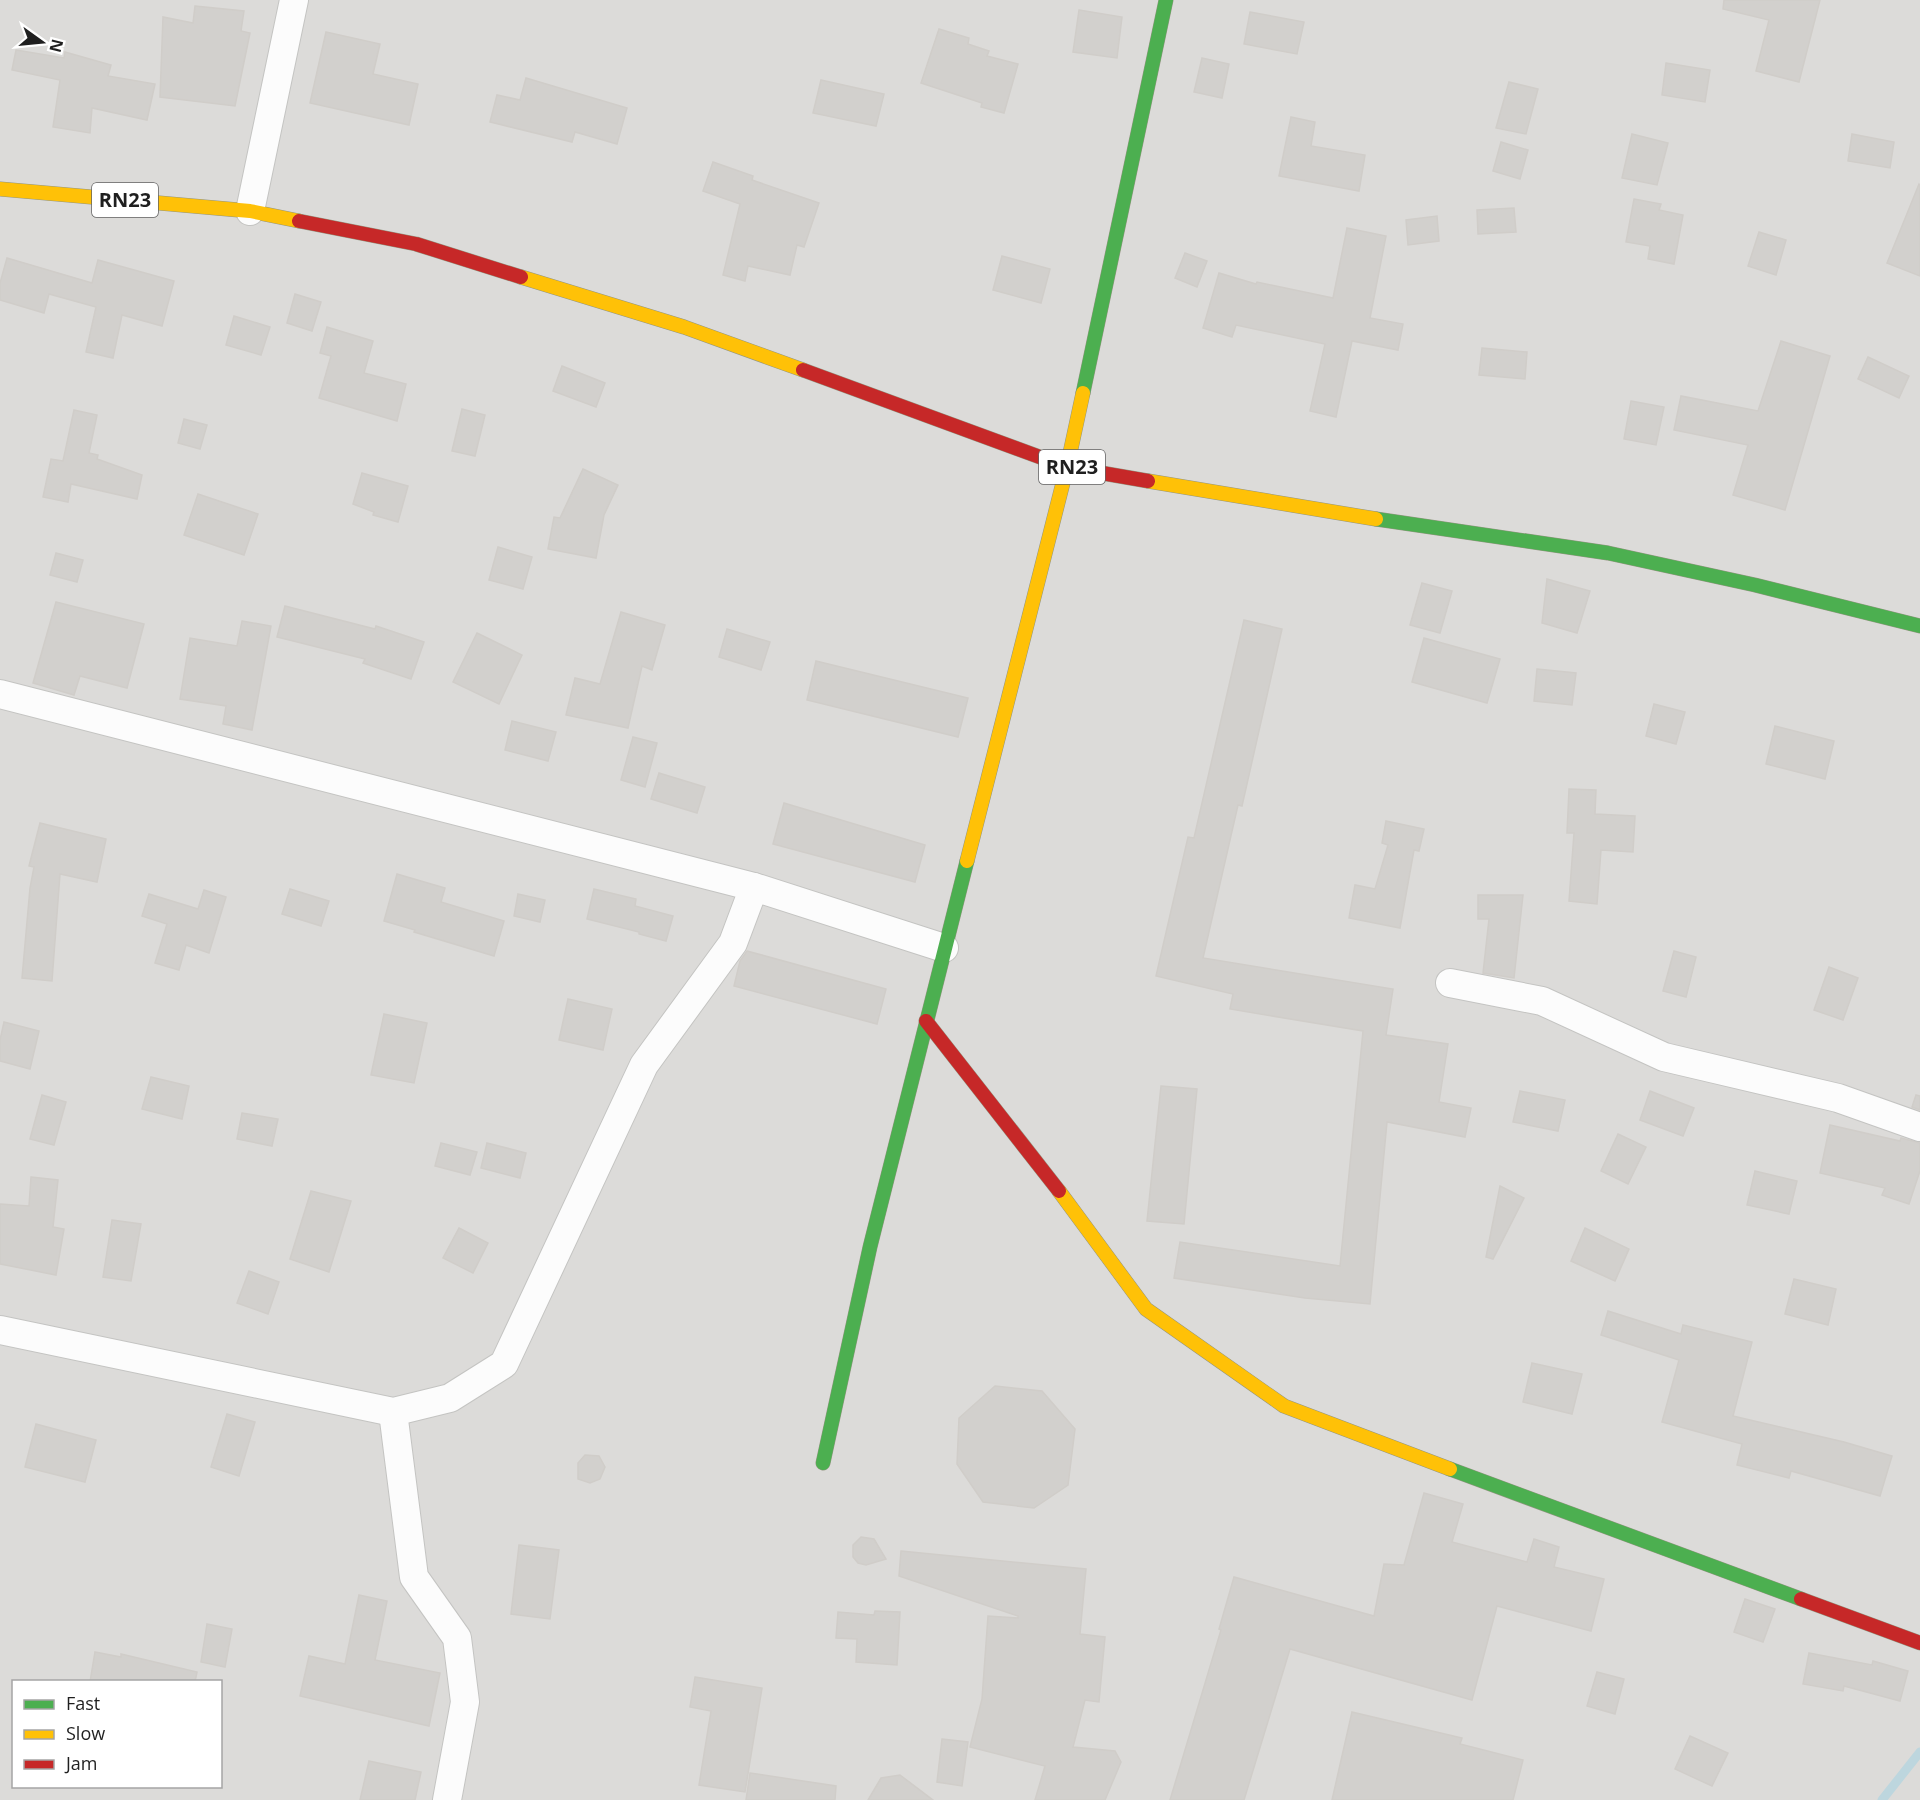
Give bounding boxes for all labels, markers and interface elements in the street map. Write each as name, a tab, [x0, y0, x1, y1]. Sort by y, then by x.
north arrow	[12, 12, 72, 72]
text: N	[44, 37, 69, 55]
road number: RN23	[92, 183, 158, 217]
road number: RN23	[1039, 450, 1105, 484]
legend	[12, 1680, 222, 1788]
text: Fast	[66, 1691, 100, 1715]
text: Slow	[66, 1721, 105, 1745]
text: Jam	[64, 1751, 98, 1775]

